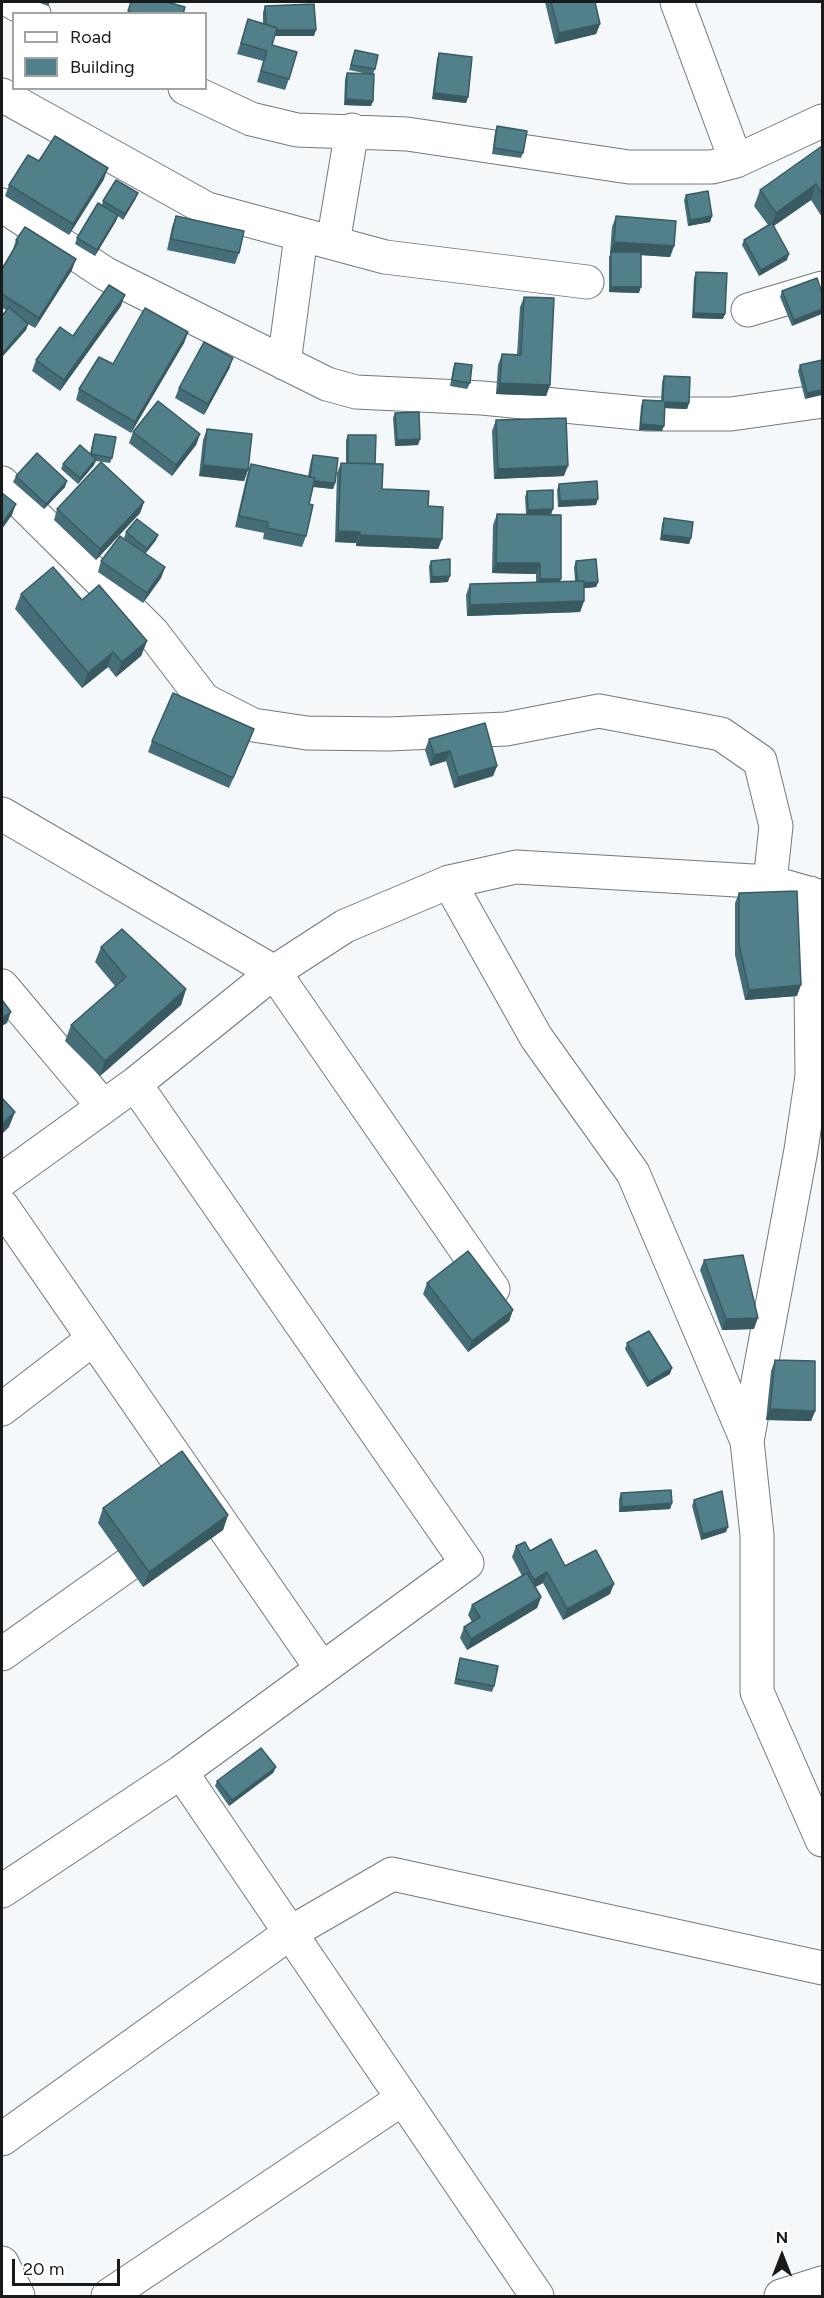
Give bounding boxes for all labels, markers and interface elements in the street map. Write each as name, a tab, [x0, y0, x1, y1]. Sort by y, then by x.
legend	[12, 12, 207, 90]
text: Road	[70, 26, 111, 48]
text: Building	[70, 56, 135, 78]
north arrow	[752, 2226, 812, 2286]
text: N	[776, 2228, 788, 2247]
scale bar	[15, 2247, 123, 2285]
text: 20 m	[23, 2258, 64, 2280]

